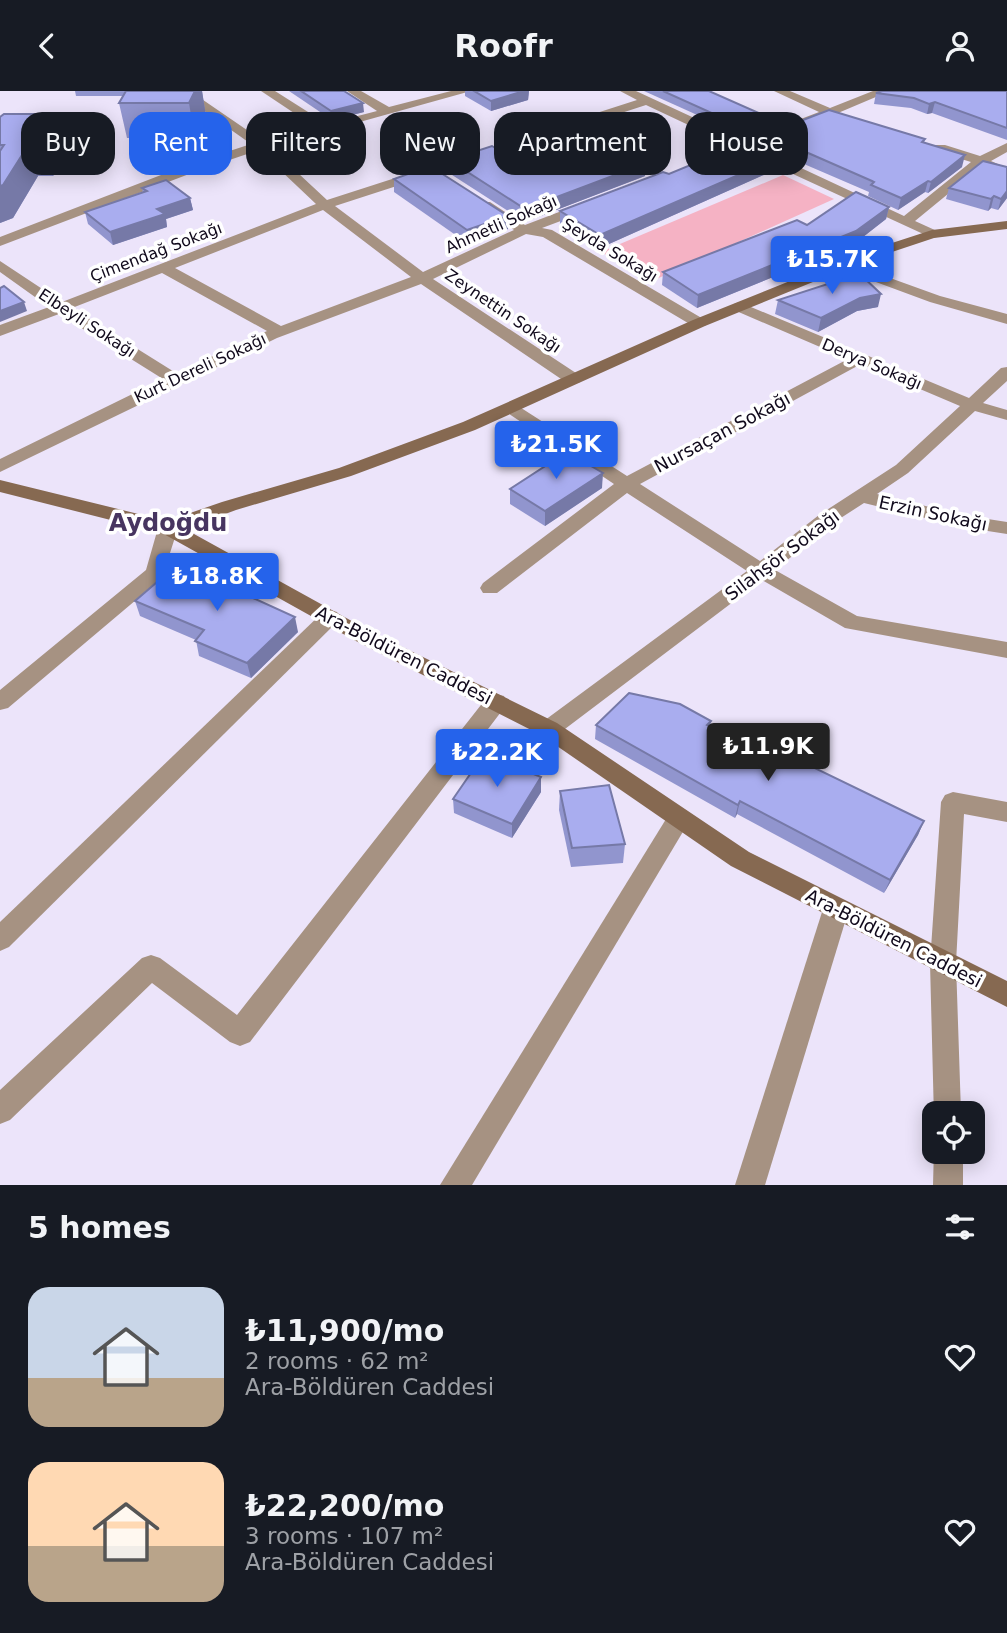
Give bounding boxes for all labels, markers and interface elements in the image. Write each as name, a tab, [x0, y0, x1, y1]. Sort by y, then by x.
icon: back	[28, 27, 66, 65]
text: Roofr	[454, 27, 553, 65]
icon: person	[941, 27, 979, 65]
chip: Buy	[21, 112, 115, 175]
chip: Rent	[129, 112, 232, 175]
chip: Filters	[246, 112, 366, 175]
chip: New	[380, 112, 480, 175]
chip: Apartment	[494, 112, 671, 175]
chip: House	[685, 112, 808, 175]
street label: Ahmetli Sokağı	[442, 191, 560, 257]
street label: Şeyda Sokağı	[559, 214, 661, 286]
street label: Çimendağ Sokağı	[87, 218, 225, 286]
pin: ₺15.7K	[775, 237, 889, 296]
text: ₺15.7K	[787, 246, 877, 272]
street label: Zeynettin Sokağı	[441, 265, 565, 357]
street label: Elbeyli Sokağı	[35, 285, 139, 361]
street label: Kurt Dereli Sokağı	[131, 329, 269, 407]
street label: Derya Sokağı	[819, 334, 925, 394]
street label: Nursaçan Sokağı	[651, 387, 793, 477]
pin: ₺21.5K	[499, 421, 613, 481]
text: ₺21.5K	[511, 431, 601, 457]
street label: Erzin Sokağı	[877, 491, 989, 535]
street label: Silahşör Sokağı	[721, 505, 843, 605]
district label: Aydoğdu	[109, 509, 227, 537]
pin: ₺18.8K	[160, 553, 274, 613]
text: ₺18.8K	[172, 563, 262, 589]
street label: Ara-Böldüren Caddesi	[312, 601, 496, 709]
pin: ₺11.9K	[711, 723, 825, 783]
pin: ₺22.2K	[440, 729, 554, 789]
text: ₺11.9K	[723, 733, 813, 759]
text: ₺22.2K	[452, 739, 542, 765]
street label: Ara-Böldüren Caddesi	[802, 884, 986, 992]
map controls	[922, 1101, 985, 1164]
button: locate	[922, 1101, 985, 1164]
icon: filters	[941, 1208, 979, 1246]
text: 5 homes	[28, 1210, 171, 1245]
text: ₺11,900/mo	[245, 1313, 444, 1348]
icon: home	[84, 1315, 168, 1399]
icon: heart	[941, 1338, 979, 1376]
text: 2 rooms · 62 m²	[245, 1348, 429, 1374]
text: Ara-Böldüren Caddesi	[245, 1374, 494, 1400]
text: ₺22,200/mo	[245, 1488, 444, 1523]
icon: home	[84, 1490, 168, 1574]
icon: heart	[941, 1513, 979, 1551]
text: 3 rooms · 107 m²	[245, 1523, 443, 1549]
text: Ara-Böldüren Caddesi	[245, 1549, 494, 1575]

